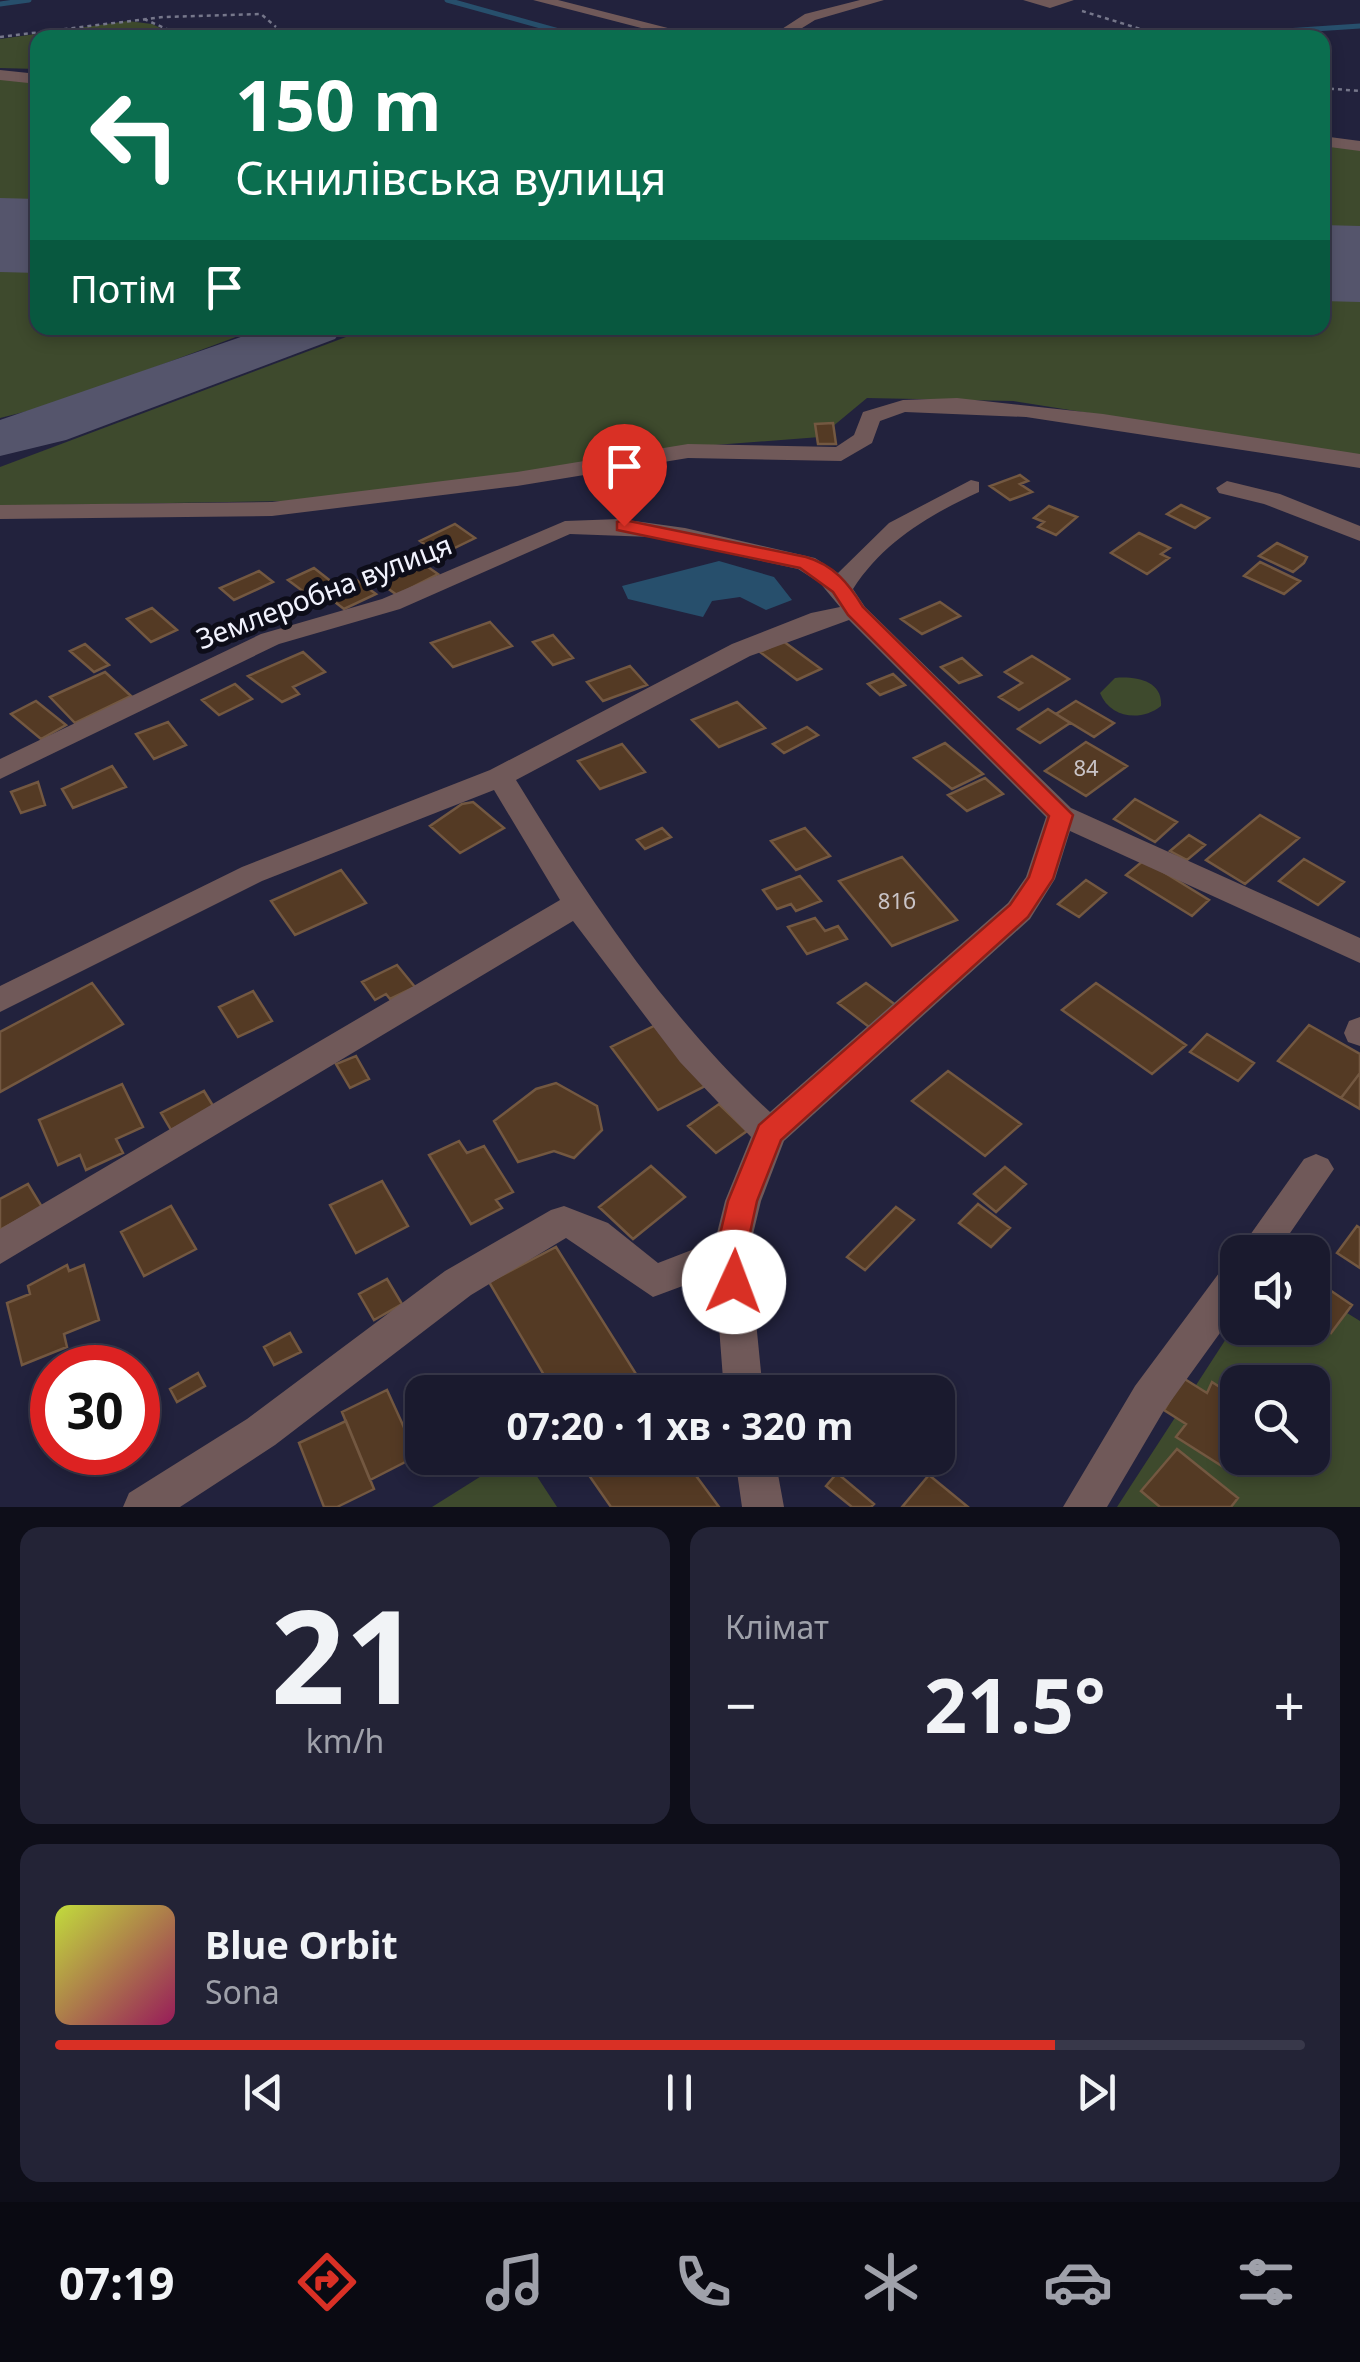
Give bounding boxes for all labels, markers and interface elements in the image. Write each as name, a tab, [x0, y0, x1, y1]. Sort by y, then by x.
text: 150 m	[235, 56, 442, 152]
icon: left	[70, 70, 200, 200]
text: Скнилівська вулиця	[235, 147, 667, 208]
icon: arrive	[197, 260, 252, 315]
text: Потім	[70, 262, 177, 314]
pin	[582, 424, 667, 527]
icon: arrive	[597, 439, 652, 494]
street label: Землеробна вулиця	[190, 525, 457, 657]
house number: 84	[1073, 752, 1099, 782]
house number: 81б	[878, 885, 916, 915]
position arrow	[682, 1230, 786, 1334]
map controls	[1220, 1235, 1330, 1475]
button: sound	[1220, 1235, 1330, 1345]
speed limit sign: 30	[30, 1345, 160, 1475]
button: search	[1220, 1365, 1330, 1475]
text: 07:20 · 1 хв · 320 m	[507, 1399, 853, 1451]
text: 21	[271, 1565, 419, 1742]
text: Клімат	[725, 1605, 829, 1648]
text: 21.5°	[924, 1653, 1106, 1755]
text: −	[725, 1667, 756, 1742]
text: +	[1274, 1667, 1305, 1742]
text: km/h	[306, 1719, 384, 1762]
text: Blue Orbit	[205, 1918, 398, 1970]
text: Sona	[205, 1970, 280, 2013]
icon: previous	[236, 2065, 291, 2120]
icon: pause	[652, 2065, 707, 2120]
icon: next	[1069, 2065, 1124, 2120]
icon: directions	[292, 2247, 362, 2317]
icon: music	[480, 2247, 550, 2317]
icon: phone	[668, 2247, 738, 2317]
icon: climate	[856, 2247, 926, 2317]
icon: car	[1043, 2247, 1113, 2317]
icon: filters	[1231, 2247, 1301, 2317]
text: 07:19	[59, 2252, 174, 2313]

